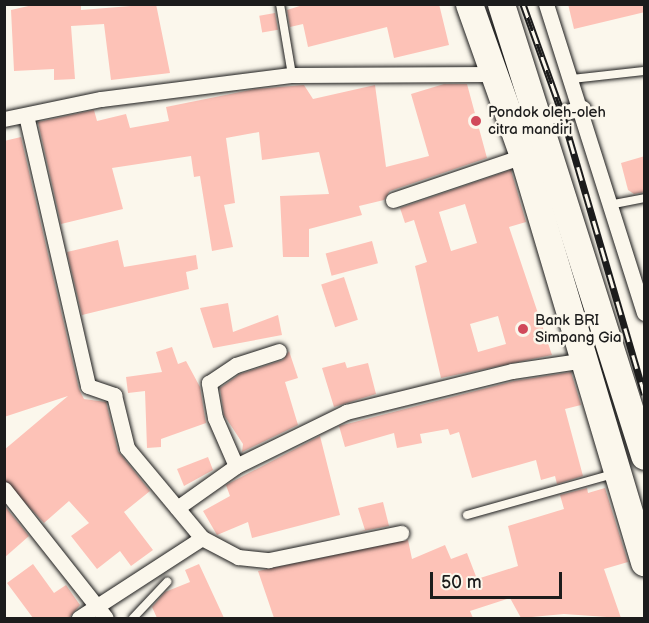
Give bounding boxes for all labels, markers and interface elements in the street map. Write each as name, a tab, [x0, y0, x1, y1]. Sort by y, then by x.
place label: Pondok oleh-oleh citra mandiri	[488, 103, 606, 138]
marker: Pondok oleh-oleh citra mandiri	[469, 114, 483, 128]
place label: Bank BRI Simpang Gia	[535, 311, 622, 346]
marker: Bank BRI Simpang Gia	[516, 322, 530, 336]
scale bar	[433, 560, 565, 598]
text: 50 m	[441, 572, 482, 593]

